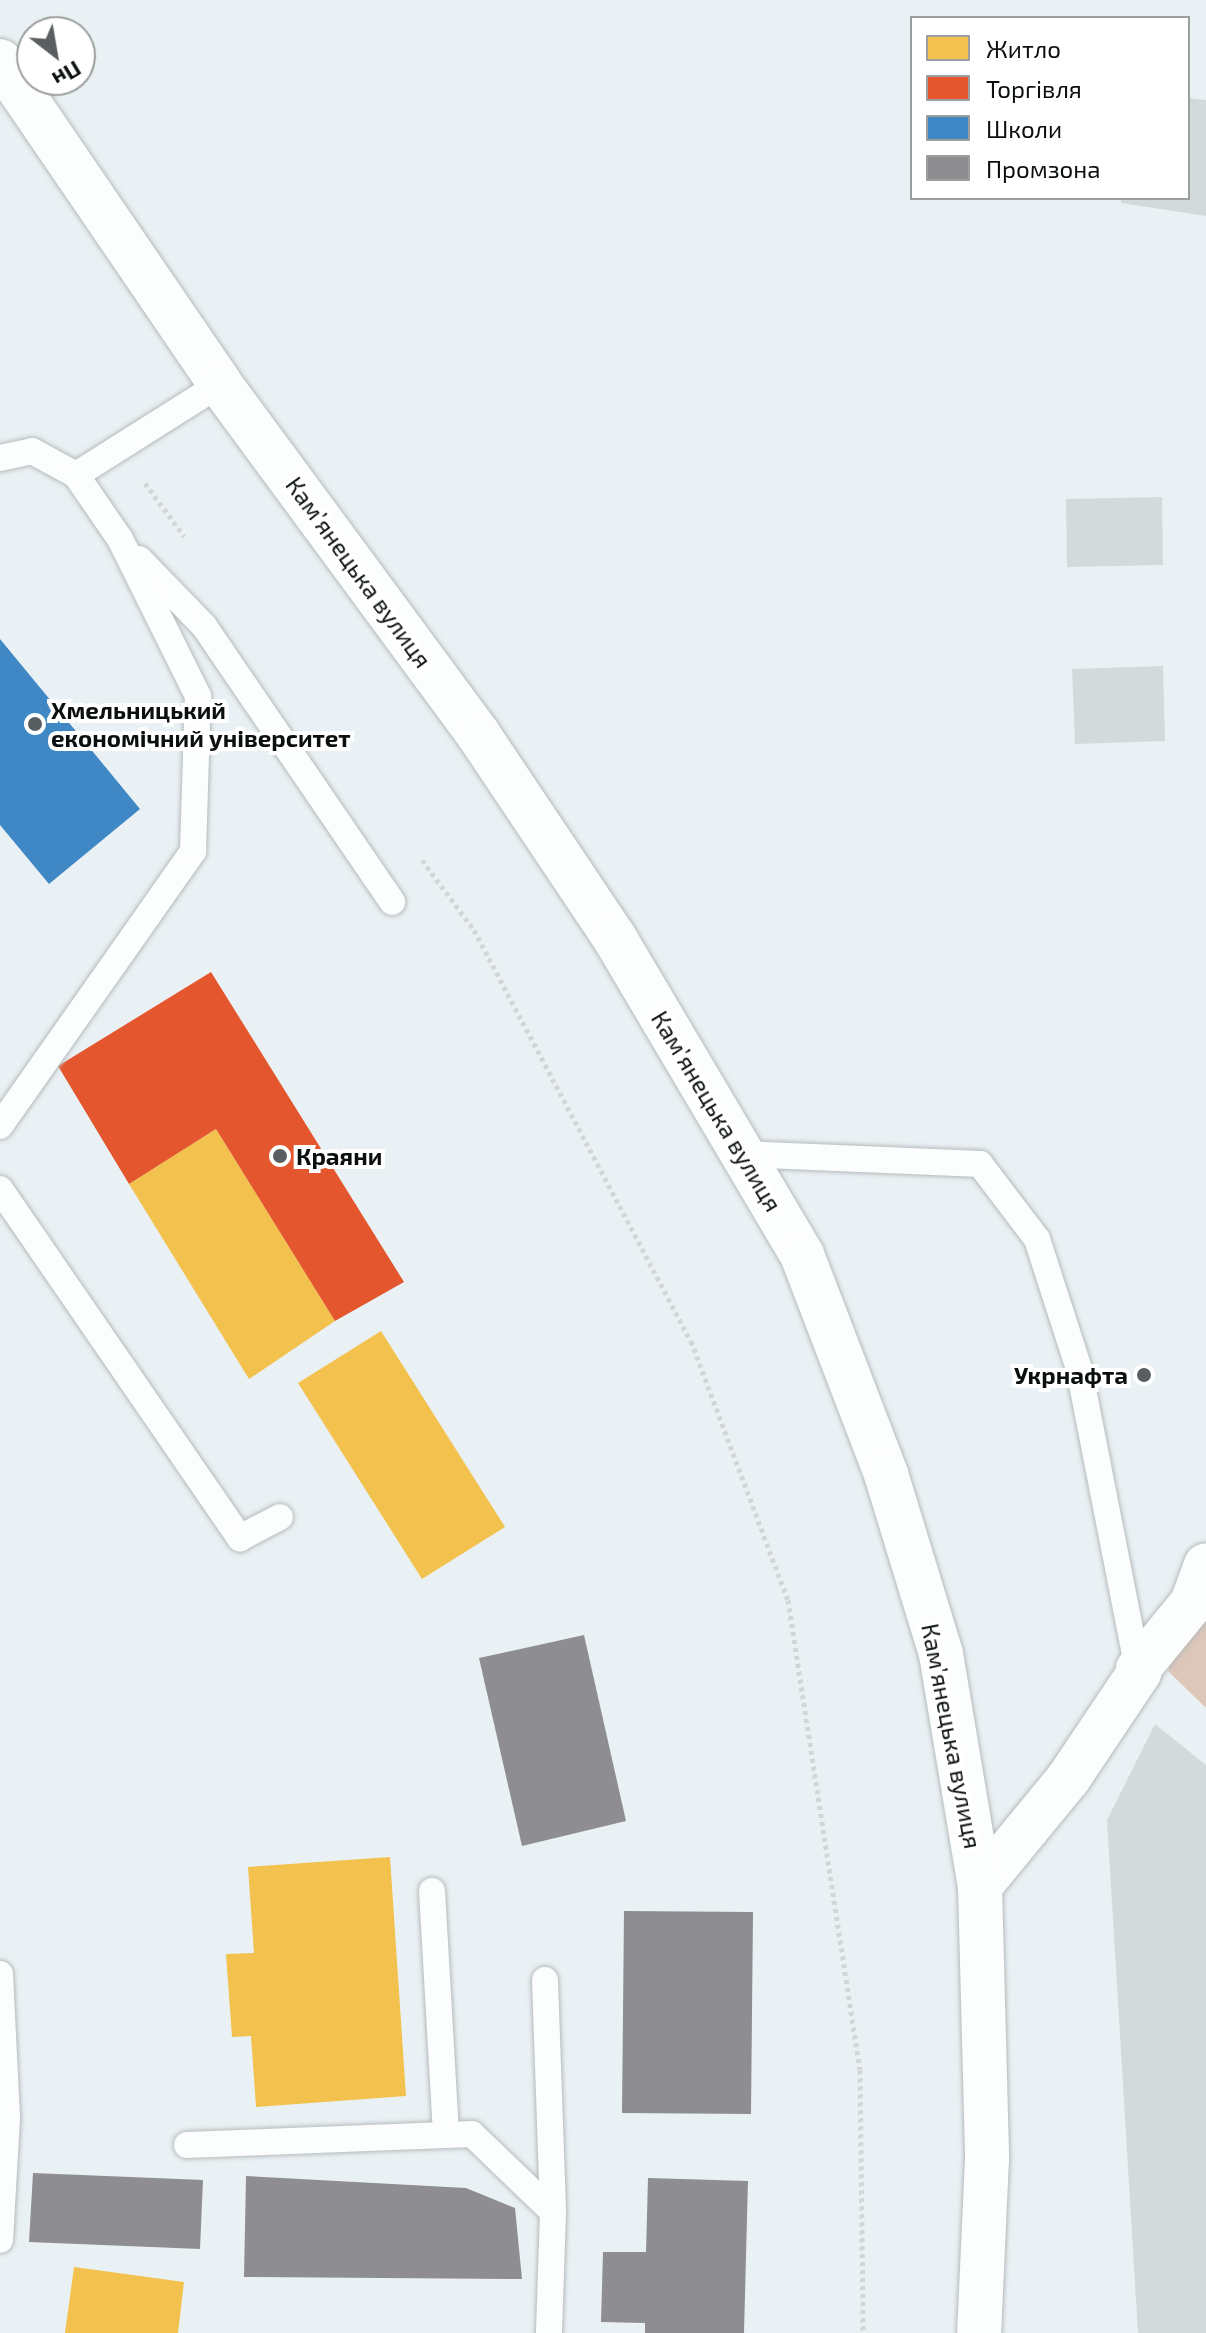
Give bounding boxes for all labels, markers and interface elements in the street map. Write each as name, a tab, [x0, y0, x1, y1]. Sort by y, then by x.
north arrow	[16, 16, 96, 96]
legend	[910, 16, 1190, 200]
text: Житло	[986, 34, 1061, 63]
text: Пн	[48, 56, 86, 93]
text: Торгівля	[986, 74, 1082, 103]
text: Школи	[986, 114, 1062, 143]
text: Промзона	[986, 154, 1101, 183]
street label: Камʼянецька вулиця	[280, 471, 438, 673]
place label: Хмельницький економічний університет	[51, 696, 351, 752]
marker: Хмельницький економічний університет	[26, 715, 44, 733]
street label: Камʼянецька вулиця	[646, 1006, 788, 1216]
place label: Краяни	[296, 1142, 382, 1170]
marker: Краяни	[271, 1147, 289, 1165]
place label: Укрнафта	[1014, 1361, 1128, 1389]
marker: Укрнафта	[1135, 1366, 1153, 1384]
street label: Камʼянецька вулиця	[916, 1621, 988, 1851]

